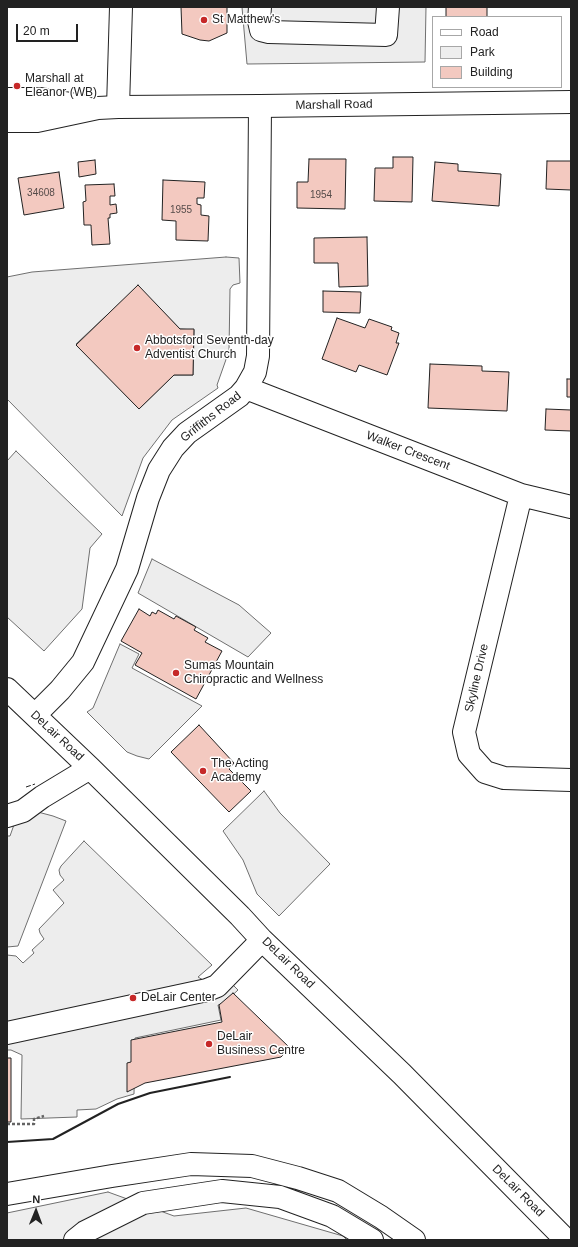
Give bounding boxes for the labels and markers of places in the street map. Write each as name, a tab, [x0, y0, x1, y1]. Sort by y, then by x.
place label: St Matthew's	[212, 13, 280, 27]
marker: St Matthew's	[199, 15, 209, 25]
place label: Marshall at Eleanor (WB)	[25, 72, 97, 100]
marker: Marshall at Eleanor (WB)	[12, 81, 22, 91]
place label: Abbotsford Seventh-day Adventist Church	[145, 334, 274, 362]
marker: Abbotsford Seventh-day Adventist Church	[132, 343, 142, 353]
place label: Sumas Mountain Chiropractic and Wellness	[184, 659, 323, 687]
marker: Sumas Mountain Chiropractic and Wellness	[171, 668, 181, 678]
place label: The Acting Academy	[211, 757, 268, 785]
marker: The Acting Academy	[198, 766, 208, 776]
place label: DeLair Center	[141, 991, 216, 1005]
marker: DeLair Center	[128, 993, 138, 1003]
place label: DeLair Business Centre	[217, 1030, 305, 1058]
marker: DeLair Business Centre	[204, 1039, 214, 1049]

